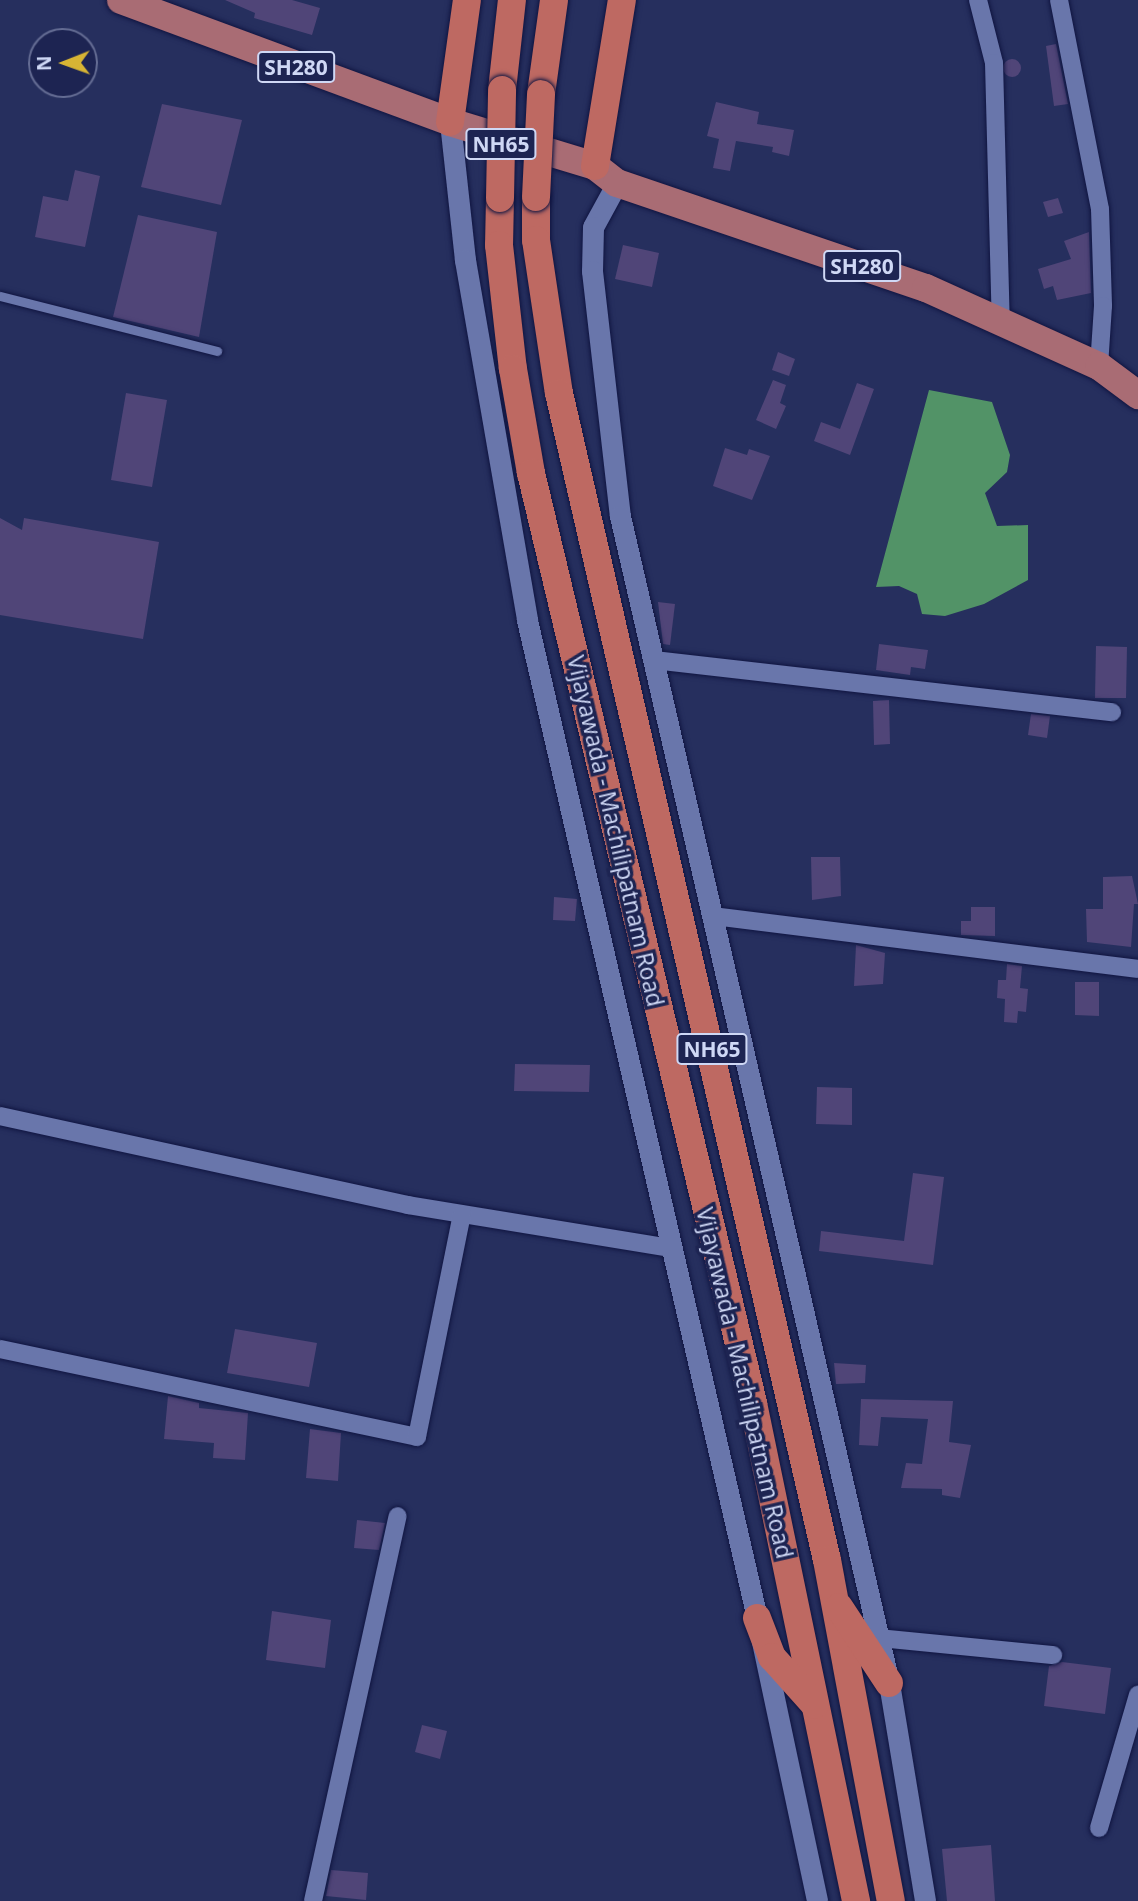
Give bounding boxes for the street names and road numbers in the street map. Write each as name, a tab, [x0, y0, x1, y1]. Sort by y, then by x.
road number: SH280	[256, 50, 336, 84]
road number: NH65	[464, 127, 538, 162]
road number: SH280	[822, 248, 902, 284]
street label: Vijayawada - Machilipatnam Road	[562, 653, 670, 1009]
road number: NH65	[675, 1032, 749, 1066]
street label: Vijayawada - Machilipatnam Road	[691, 1205, 799, 1561]

